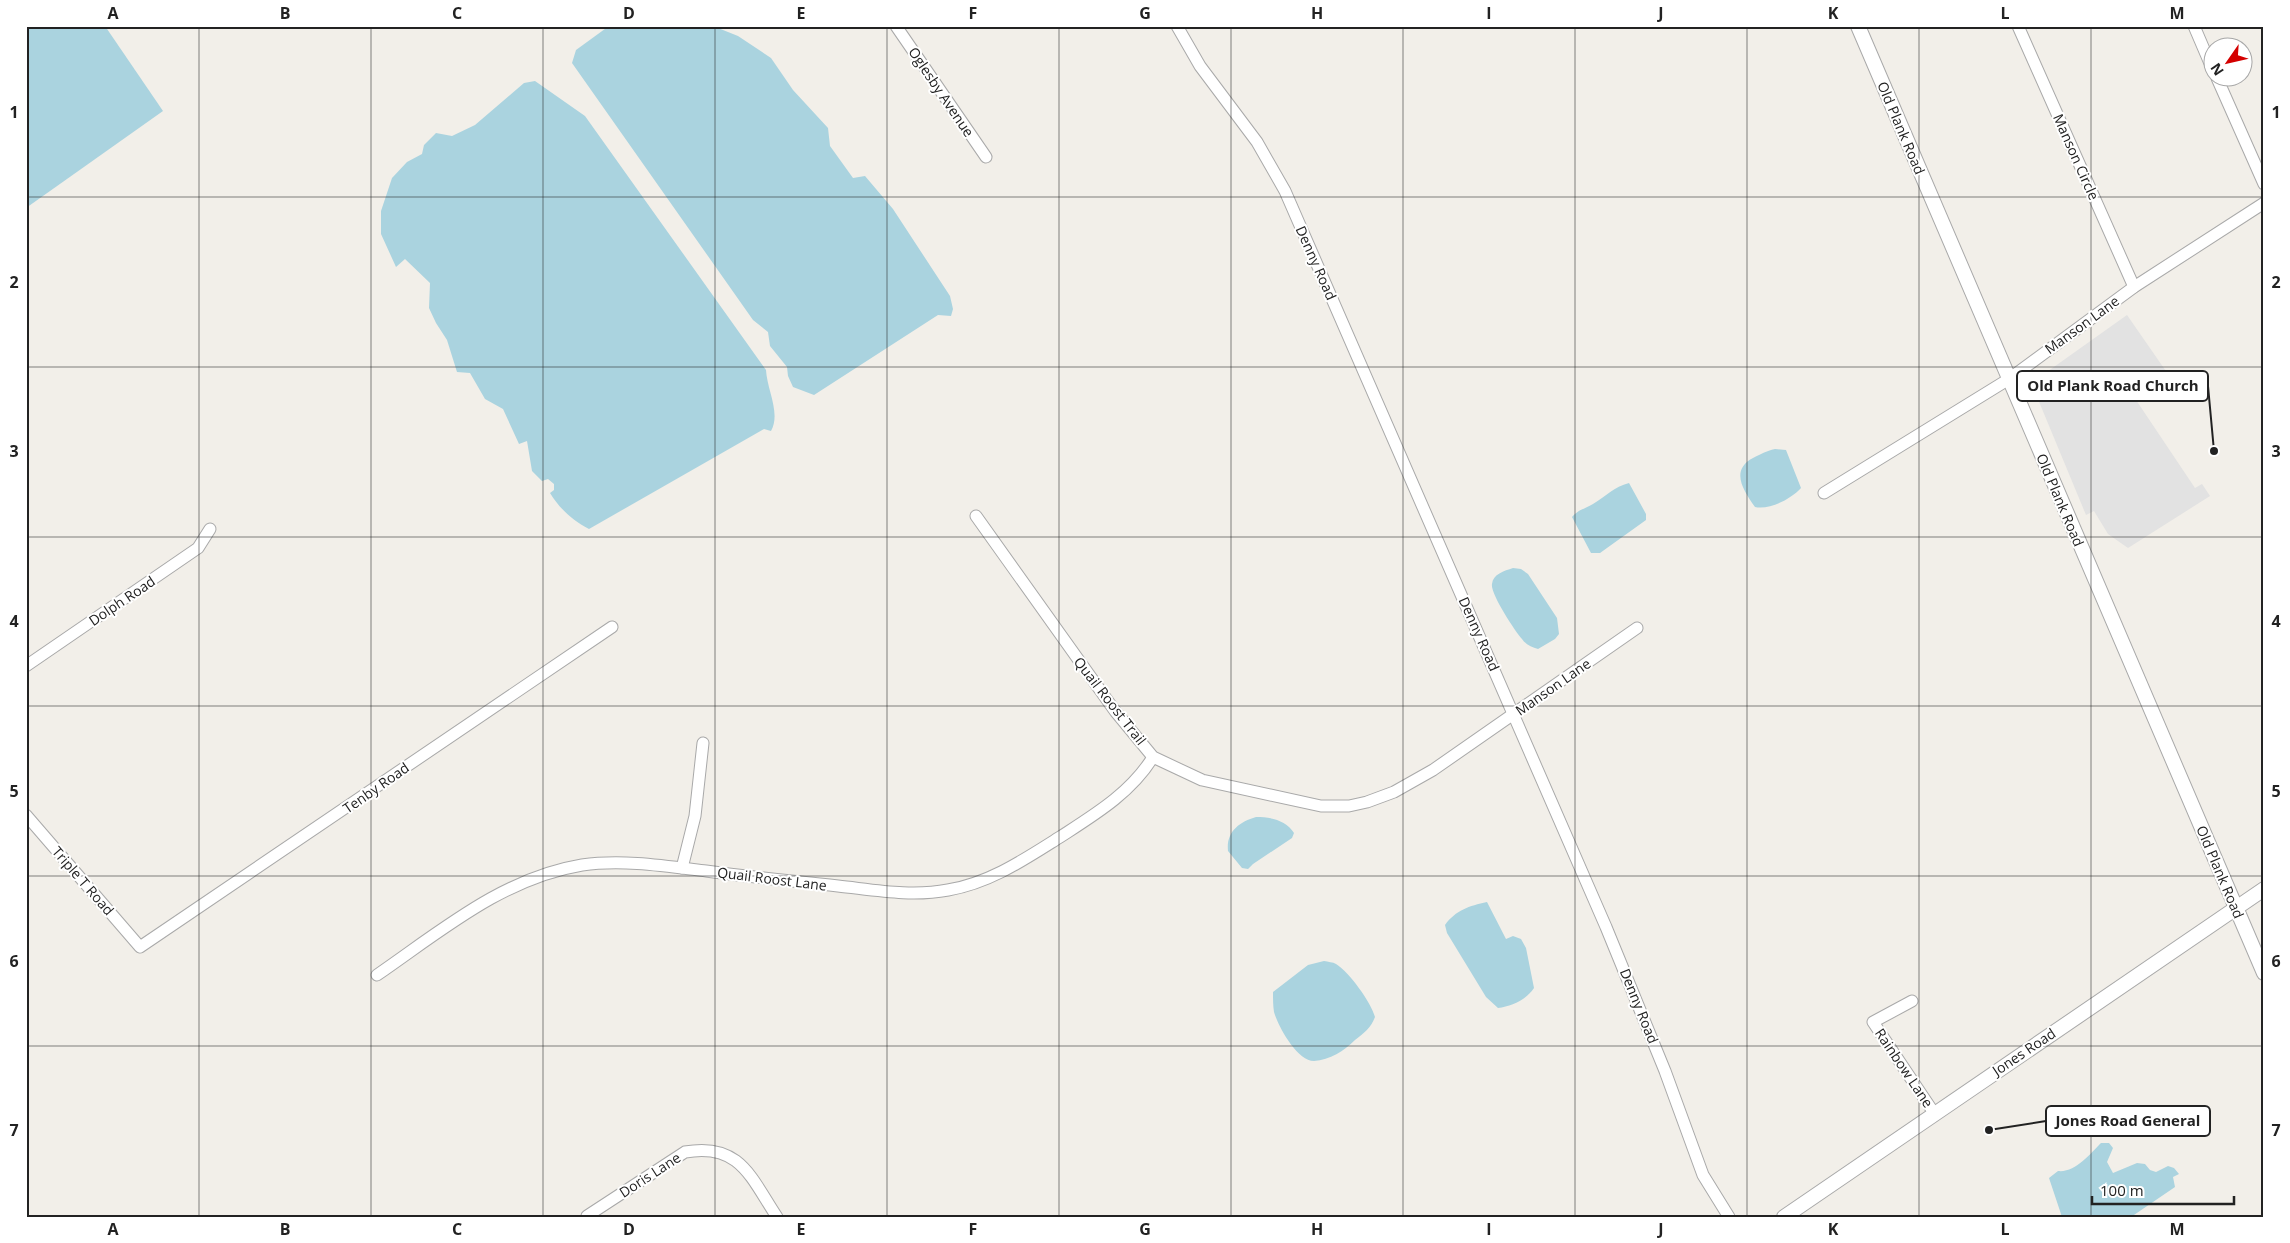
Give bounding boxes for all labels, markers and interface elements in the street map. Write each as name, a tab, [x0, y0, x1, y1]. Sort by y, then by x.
text: A	[107, 2, 119, 24]
text: B	[280, 2, 290, 24]
text: C	[452, 2, 462, 24]
text: D	[623, 2, 635, 24]
text: E	[797, 2, 806, 24]
text: F	[969, 2, 977, 24]
text: G	[1139, 2, 1151, 24]
text: H	[1311, 2, 1323, 24]
text: I	[1486, 2, 1492, 24]
text: J	[1656, 2, 1664, 24]
text: K	[1828, 2, 1839, 24]
text: L	[2000, 2, 2010, 24]
text: M	[2169, 2, 2185, 24]
north arrow	[2202, 38, 2252, 88]
street label: Oglesby Avenue	[904, 43, 979, 140]
text: N	[2206, 60, 2228, 80]
street label: Old Plank Road	[1873, 78, 1930, 177]
text: 1	[9, 101, 19, 123]
text: 1	[2271, 101, 2281, 123]
street label: Manson Circle	[2049, 111, 2104, 203]
street label: Denny Road	[1292, 223, 1341, 303]
text: 2	[9, 271, 19, 293]
text: 2	[2271, 271, 2281, 293]
street label: Manson Lane	[2041, 291, 2123, 358]
callout: Old Plank Road Church	[2017, 371, 2208, 401]
text: Old Plank Road Church	[2027, 375, 2199, 395]
text: 3	[9, 440, 19, 462]
text: 3	[2271, 440, 2281, 462]
street label: Old Plank Road	[2032, 450, 2089, 549]
street label: Dolph Road	[85, 571, 159, 630]
street label: Denny Road	[1455, 594, 1504, 674]
text: 4	[9, 610, 19, 632]
text: 4	[2271, 610, 2281, 632]
street label: Quail Roost Trail	[1070, 653, 1151, 749]
street label: Manson Lane	[1511, 654, 1594, 720]
street label: Tenby Road	[339, 758, 413, 817]
text: 5	[9, 780, 19, 802]
text: 5	[2271, 780, 2281, 802]
street label: Old Plank Road	[2192, 822, 2249, 921]
street label: Triple T Road	[48, 842, 119, 919]
street label: Quail Roost Lane	[716, 862, 828, 895]
text: 6	[9, 950, 19, 972]
text: 6	[2271, 950, 2281, 972]
street label: Denny Road	[1616, 966, 1663, 1046]
street label: Jones Road	[1987, 1023, 2059, 1081]
street label: Rainbow Lane	[1871, 1024, 1938, 1111]
callout: Jones Road General	[2046, 1106, 2210, 1136]
text: Jones Road General	[2054, 1110, 2200, 1130]
text: 7	[9, 1119, 19, 1141]
text: 7	[2271, 1119, 2281, 1141]
street label: Doris Lane	[615, 1148, 684, 1202]
scale bar	[2092, 1173, 2235, 1205]
text: 100 m	[2100, 1180, 2144, 1200]
text: A	[107, 1218, 119, 1240]
text: B	[280, 1218, 290, 1240]
text: C	[452, 1218, 462, 1240]
text: D	[623, 1218, 635, 1240]
text: E	[797, 1218, 806, 1240]
text: F	[969, 1218, 977, 1240]
text: G	[1139, 1218, 1151, 1240]
text: H	[1311, 1218, 1323, 1240]
text: I	[1486, 1218, 1492, 1240]
text: J	[1656, 1218, 1664, 1240]
text: K	[1828, 1218, 1839, 1240]
text: L	[2000, 1218, 2010, 1240]
text: M	[2169, 1218, 2185, 1240]

